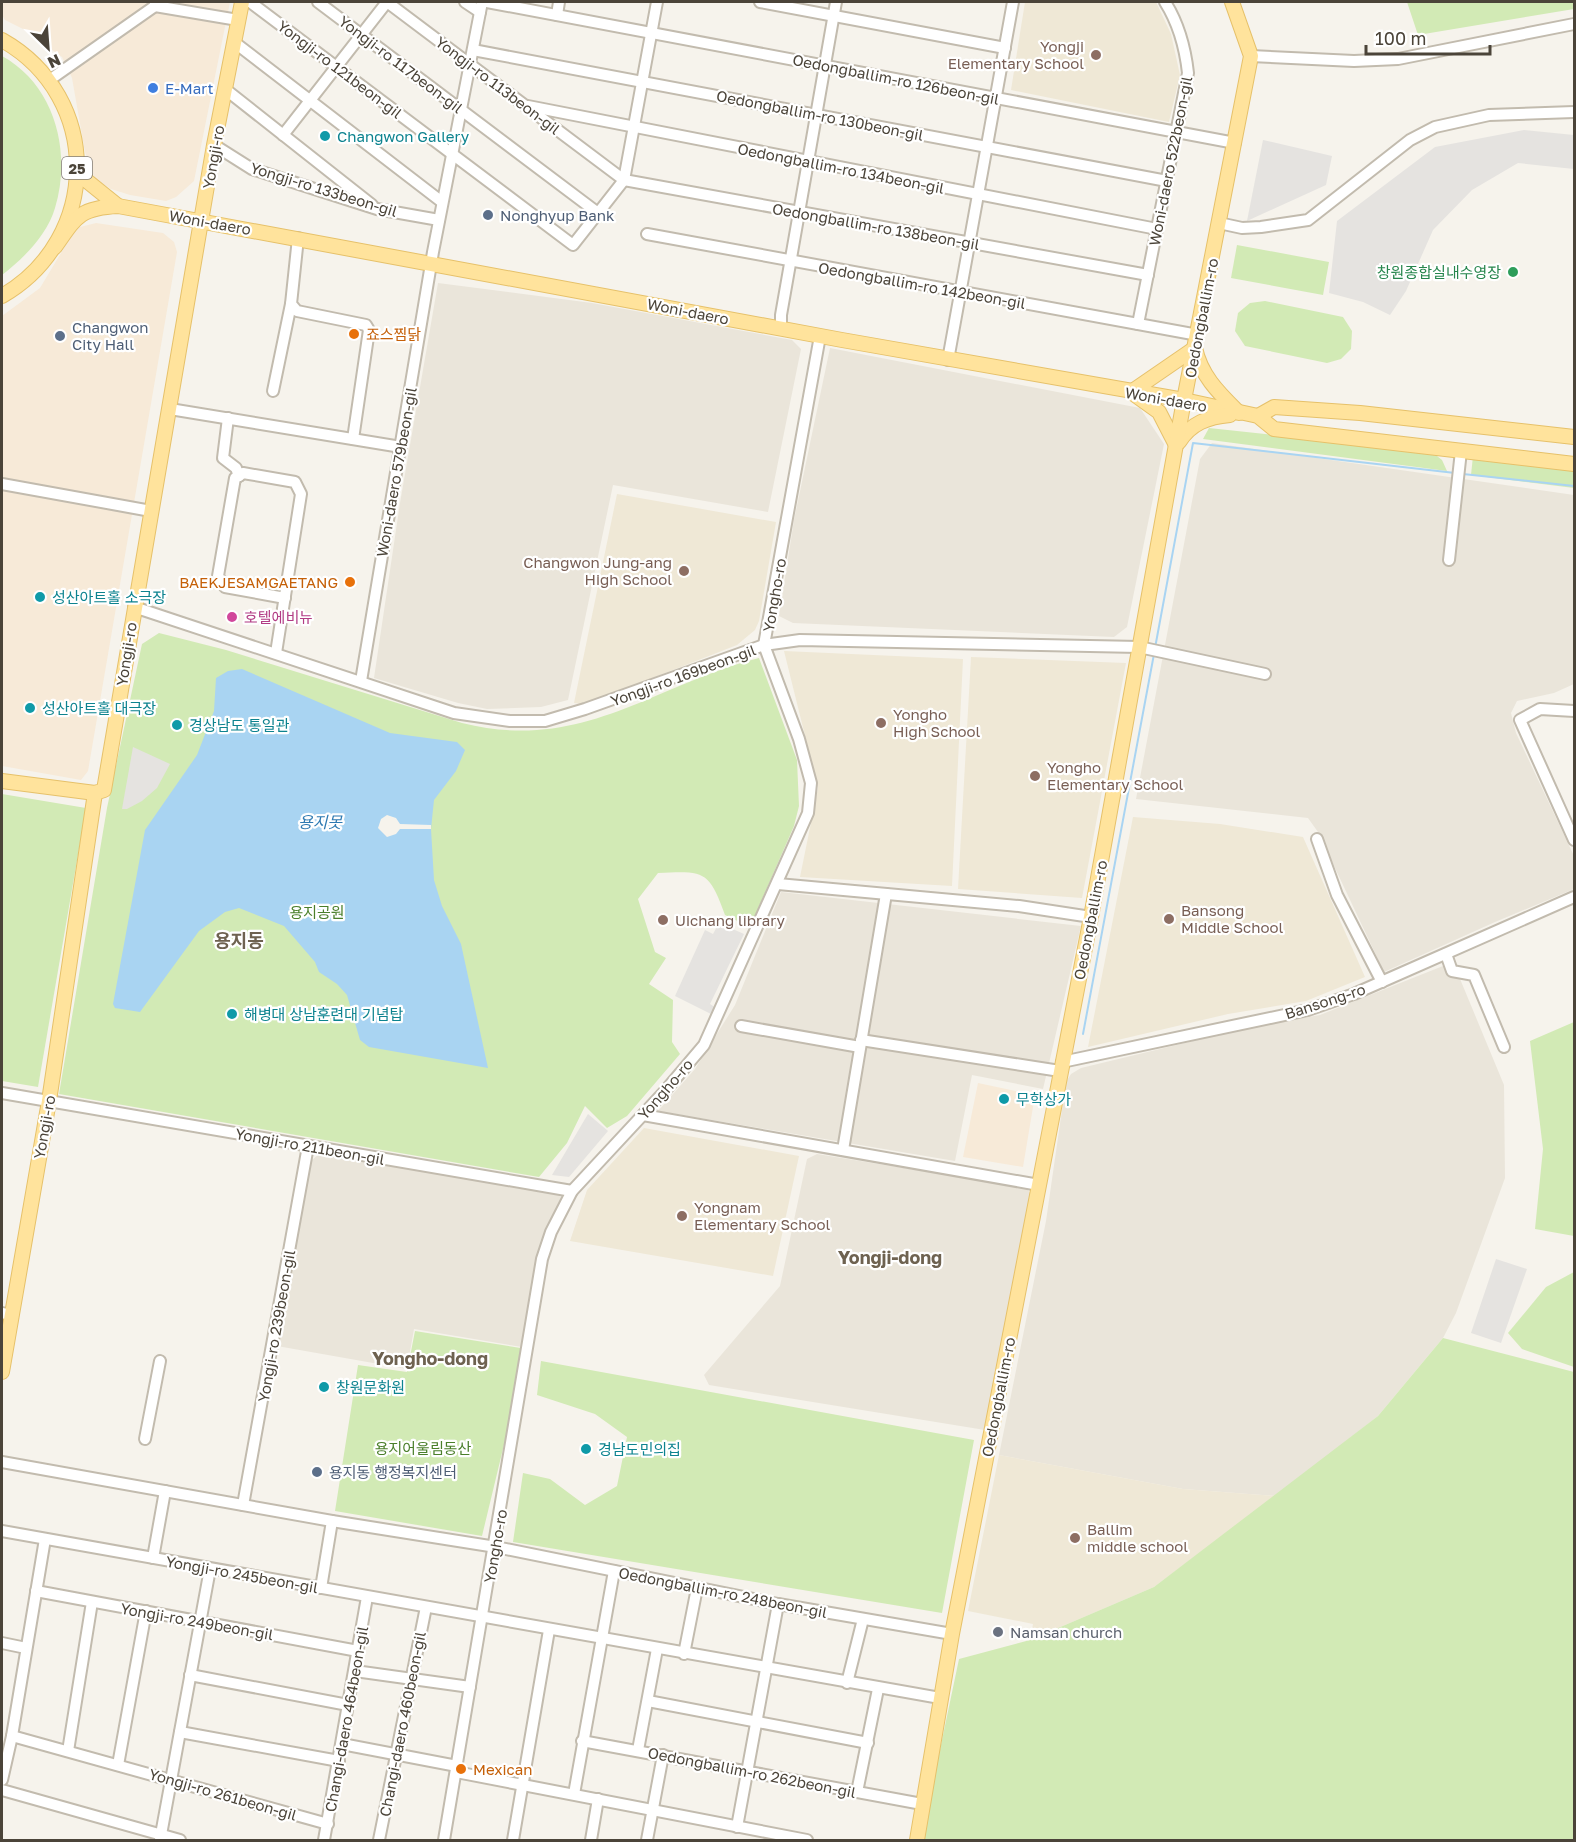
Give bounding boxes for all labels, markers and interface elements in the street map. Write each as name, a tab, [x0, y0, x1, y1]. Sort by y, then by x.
street label: Yongji-ro 117beon-gil	[336, 12, 467, 117]
street label: Yongji-ro 121beon-gil	[274, 16, 406, 122]
north arrow	[18, 18, 78, 78]
scale bar	[1366, 18, 1490, 56]
text: 100 m	[1375, 27, 1426, 49]
street label: Yongji-ro 113beon-gil	[432, 32, 564, 138]
place label: Yongji Elementary School	[948, 37, 1084, 72]
marker: Yongji Elementary School	[1089, 48, 1103, 62]
text: N	[45, 50, 64, 73]
street label: Oedongballim-ro 126beon-gil	[791, 50, 1001, 108]
street label: Woni-daero 522beon-gil	[1145, 74, 1195, 247]
place label: E-Mart	[165, 79, 213, 97]
marker: E-Mart	[146, 81, 160, 95]
street label: Oedongballim-ro 130beon-gil	[715, 86, 925, 144]
street label: Yongji-ro	[199, 124, 227, 190]
place label: Changwon Gallery	[337, 127, 470, 145]
marker: Changwon Gallery	[318, 129, 332, 143]
street label: Oedongballim-ro 134beon-gil	[736, 139, 946, 197]
road number: 25	[62, 157, 92, 179]
street label: Yongji-ro 133beon-gil	[248, 158, 400, 220]
street label: Oedongballim-ro 138beon-gil	[771, 199, 981, 253]
street label: Woni-daero	[168, 206, 252, 238]
place label: Nonghyup Bank	[500, 206, 615, 224]
marker: Nonghyup Bank	[481, 208, 495, 222]
street label: Oedongballim-ro	[1181, 257, 1221, 379]
street label: Oedongballim-ro 142beon-gil	[817, 258, 1027, 312]
place label: 창원종합실내수영장	[1377, 263, 1501, 281]
marker: 창원종합실내수영장	[1506, 265, 1520, 279]
street label: Woni-daero	[646, 294, 730, 328]
place label: Changwon City Hall	[72, 318, 149, 353]
place label: 죠스찜닭	[366, 325, 421, 343]
marker: 죠스찜닭	[347, 327, 361, 341]
marker: Changwon City Hall	[53, 329, 67, 343]
street label: Woni-daero	[1124, 383, 1208, 415]
street label: Woni-daero 579beon-gil	[372, 385, 420, 558]
place label: Changwon Jung-ang High School	[523, 553, 672, 588]
street label: Yongho-ro	[759, 557, 789, 633]
marker: Changwon Jung-ang High School	[677, 564, 691, 578]
place label: BAEKJESAMGAETANG	[179, 573, 338, 591]
marker: BAEKJESAMGAETANG	[343, 575, 357, 589]
place label: 성산아트홀 소극장	[52, 588, 166, 606]
marker: 성산아트홀 소극장	[33, 590, 47, 604]
place label: 호텔에비뉴	[244, 608, 313, 626]
marker: 호텔에비뉴	[225, 610, 239, 624]
street label: Yongji-ro	[112, 621, 140, 687]
street label: Yongji-ro 169beon-gil	[608, 640, 758, 710]
place label: 성산아트홀 대극장	[42, 699, 156, 717]
marker: 성산아트홀 대극장	[23, 701, 37, 715]
place label: Yongho High School	[893, 705, 981, 740]
place label: 경상남도 통일관	[189, 716, 290, 734]
marker: Yongho High School	[874, 716, 888, 730]
marker: 경상남도 통일관	[170, 718, 184, 732]
place label: Yongho Elementary School	[1047, 758, 1183, 793]
marker: Yongho Elementary School	[1028, 769, 1042, 783]
water label: 용지못	[298, 812, 343, 832]
street label: Oedongballim-ro	[1070, 859, 1110, 981]
place label: Bansong Middle School	[1181, 901, 1283, 936]
park label: 용지공원	[289, 903, 345, 921]
place label: Uichang library	[675, 911, 786, 929]
marker: Bansong Middle School	[1162, 912, 1176, 926]
marker: Uichang library	[656, 913, 670, 927]
district label: 용지동	[214, 929, 264, 951]
street label: Bansong-ro	[1282, 980, 1368, 1022]
place label: 해병대 상남훈련대 기념탑	[244, 1005, 404, 1023]
marker: 해병대 상남훈련대 기념탑	[225, 1007, 239, 1021]
street label: Yongho-ro	[634, 1055, 696, 1123]
place label: 무학상가	[1016, 1090, 1071, 1108]
marker: 무학상가	[997, 1092, 1011, 1106]
street label: Yongji-ro	[30, 1094, 58, 1160]
street label: Yongji-ro 211beon-gil	[234, 1124, 386, 1168]
place label: Yongnam Elementary School	[694, 1198, 830, 1233]
marker: Yongnam Elementary School	[675, 1209, 689, 1223]
district label: Yongji-dong	[838, 1246, 942, 1268]
street label: Yongji-ro 239beon-gil	[254, 1248, 298, 1404]
street label: Oedongballim-ro	[978, 1336, 1018, 1458]
district label: Yongho-dong	[372, 1347, 488, 1369]
place label: 창원문화원	[336, 1378, 405, 1396]
marker: 창원문화원	[317, 1380, 331, 1394]
park label: 용지어울림동산	[375, 1439, 471, 1457]
place label: 경남도민의집	[598, 1440, 681, 1458]
marker: 경남도민의집	[579, 1442, 593, 1456]
place label: 용지동 행정복지센터	[329, 1463, 457, 1481]
marker: 용지동 행정복지센터	[310, 1465, 324, 1479]
street label: Yongho-ro	[480, 1508, 510, 1584]
place label: Ballim middle school	[1087, 1520, 1188, 1555]
marker: Ballim middle school	[1068, 1531, 1082, 1545]
street label: Yongji-ro 245beon-gil	[164, 1552, 320, 1596]
street label: Oedongballim-ro 248beon-gil	[617, 1563, 829, 1621]
street label: Yongji-ro 249beon-gil	[119, 1599, 275, 1643]
place label: Namsan church	[1010, 1623, 1122, 1641]
street label: Changi-daero 464beon-gil	[321, 1625, 371, 1813]
marker: Namsan church	[991, 1625, 1005, 1639]
street label: Changi-daero 460beon-gil	[375, 1630, 429, 1818]
street label: Oedongballim-ro 262beon-gil	[646, 1743, 858, 1801]
place label: Mexican	[473, 1760, 532, 1778]
marker: Mexican	[454, 1762, 468, 1776]
street label: Yongji-ro 261beon-gil	[147, 1764, 299, 1824]

